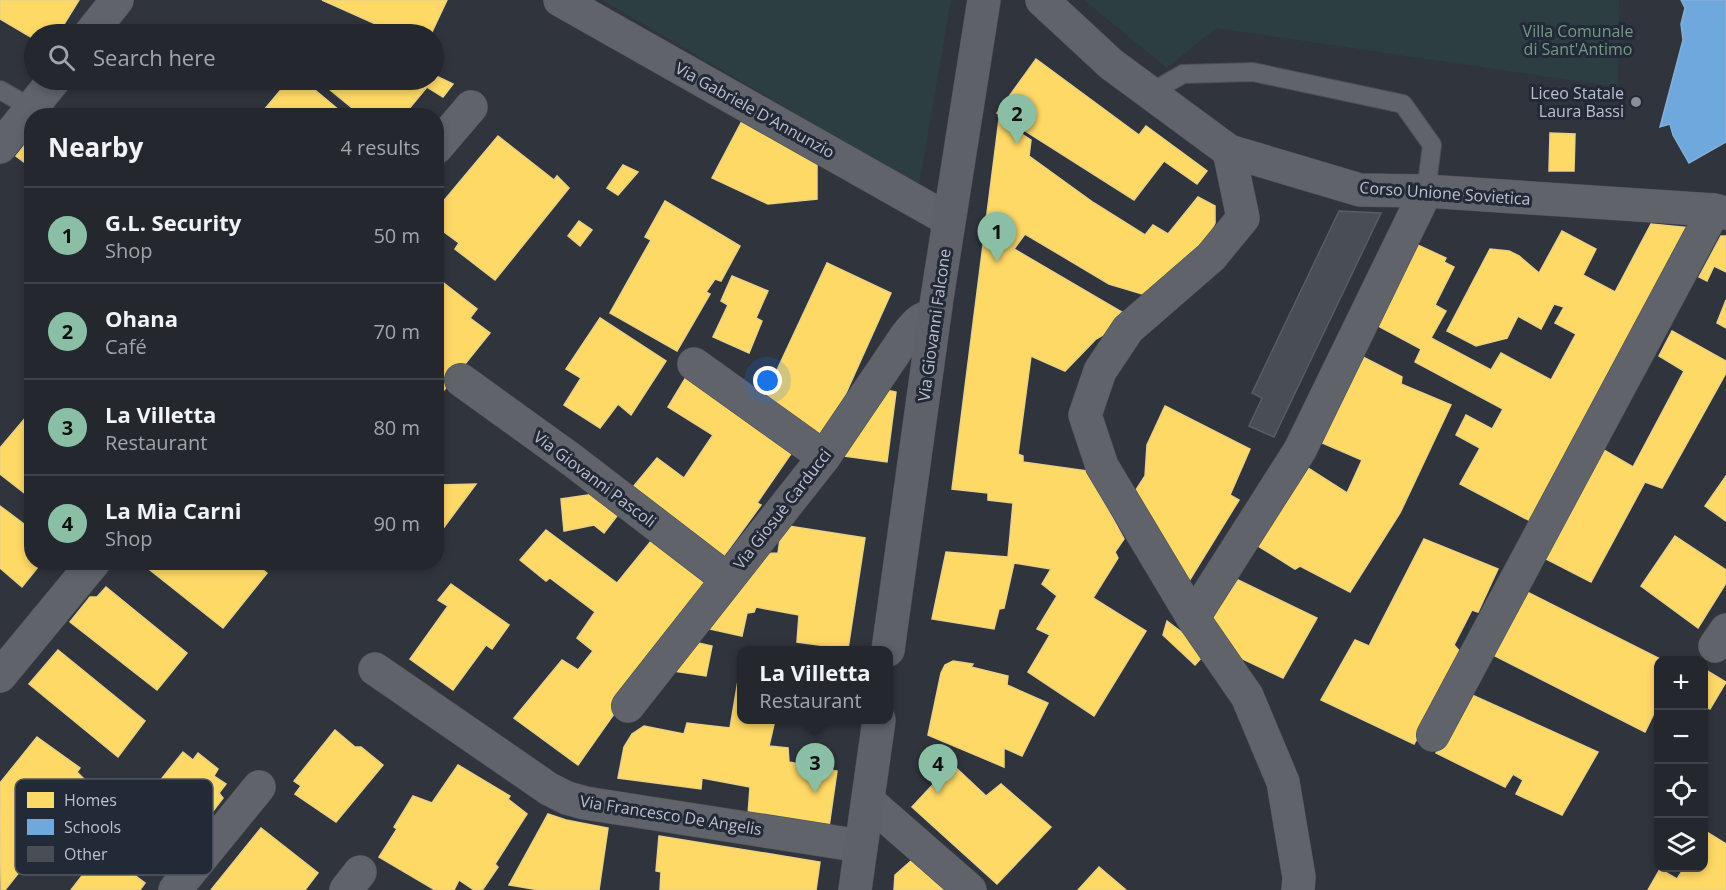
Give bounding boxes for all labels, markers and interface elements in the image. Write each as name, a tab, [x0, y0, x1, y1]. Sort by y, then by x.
park label: Villa Comunale di Sant'Antimo	[1523, 20, 1633, 60]
search box	[24, 24, 444, 90]
icon: search	[45, 41, 78, 74]
text: Search here	[93, 42, 216, 72]
street label: Via Gabriele D'Annunzio	[671, 57, 839, 163]
place label: Liceo Statale Laura Bassi	[1530, 82, 1624, 122]
pin: 2	[998, 94, 1036, 144]
marker: Liceo Statale Laura Bassi	[1629, 95, 1643, 109]
text: Nearby	[48, 129, 143, 165]
text: 4 results	[340, 134, 420, 161]
street label: Corso Unione Sovietica	[1359, 176, 1531, 210]
text: G.L. Security	[105, 207, 241, 237]
pin: 1	[978, 212, 1016, 262]
text: 1	[62, 222, 73, 249]
text: 50 m	[373, 222, 420, 249]
text: Shop	[105, 237, 153, 264]
street label: Via Giovanni Falcone	[912, 247, 956, 403]
text: Ohana	[105, 303, 178, 333]
text: 2	[62, 318, 73, 345]
text: 70 m	[373, 318, 420, 345]
text: Café	[105, 333, 147, 360]
your location	[753, 366, 782, 395]
text: La Villetta	[105, 399, 216, 429]
text: 3	[62, 414, 73, 441]
text: 80 m	[373, 414, 420, 441]
street label: Via Giovanni Pascoli	[529, 426, 661, 532]
text: Restaurant	[105, 429, 207, 456]
street label: Via Giosuè Carducci	[728, 444, 836, 574]
text: La Mia Carni	[105, 495, 241, 525]
text: 4	[62, 510, 73, 537]
text: 90 m	[373, 510, 420, 537]
text: Shop	[105, 525, 153, 552]
popup	[737, 646, 893, 724]
map controls	[1654, 656, 1708, 872]
button: +	[1654, 656, 1708, 710]
text: La Villetta	[759, 657, 871, 687]
text: Restaurant	[759, 687, 862, 714]
button: −	[1654, 710, 1708, 764]
pin: 3	[796, 744, 834, 793]
pin: 4	[918, 744, 958, 794]
button: locate	[1654, 764, 1708, 818]
legend	[15, 779, 213, 875]
text: Homes	[64, 789, 117, 811]
street label: Via Francesco De Angelis	[578, 790, 764, 840]
text: Schools	[64, 816, 121, 838]
button: layers	[1654, 818, 1708, 872]
text: Other	[64, 843, 108, 865]

